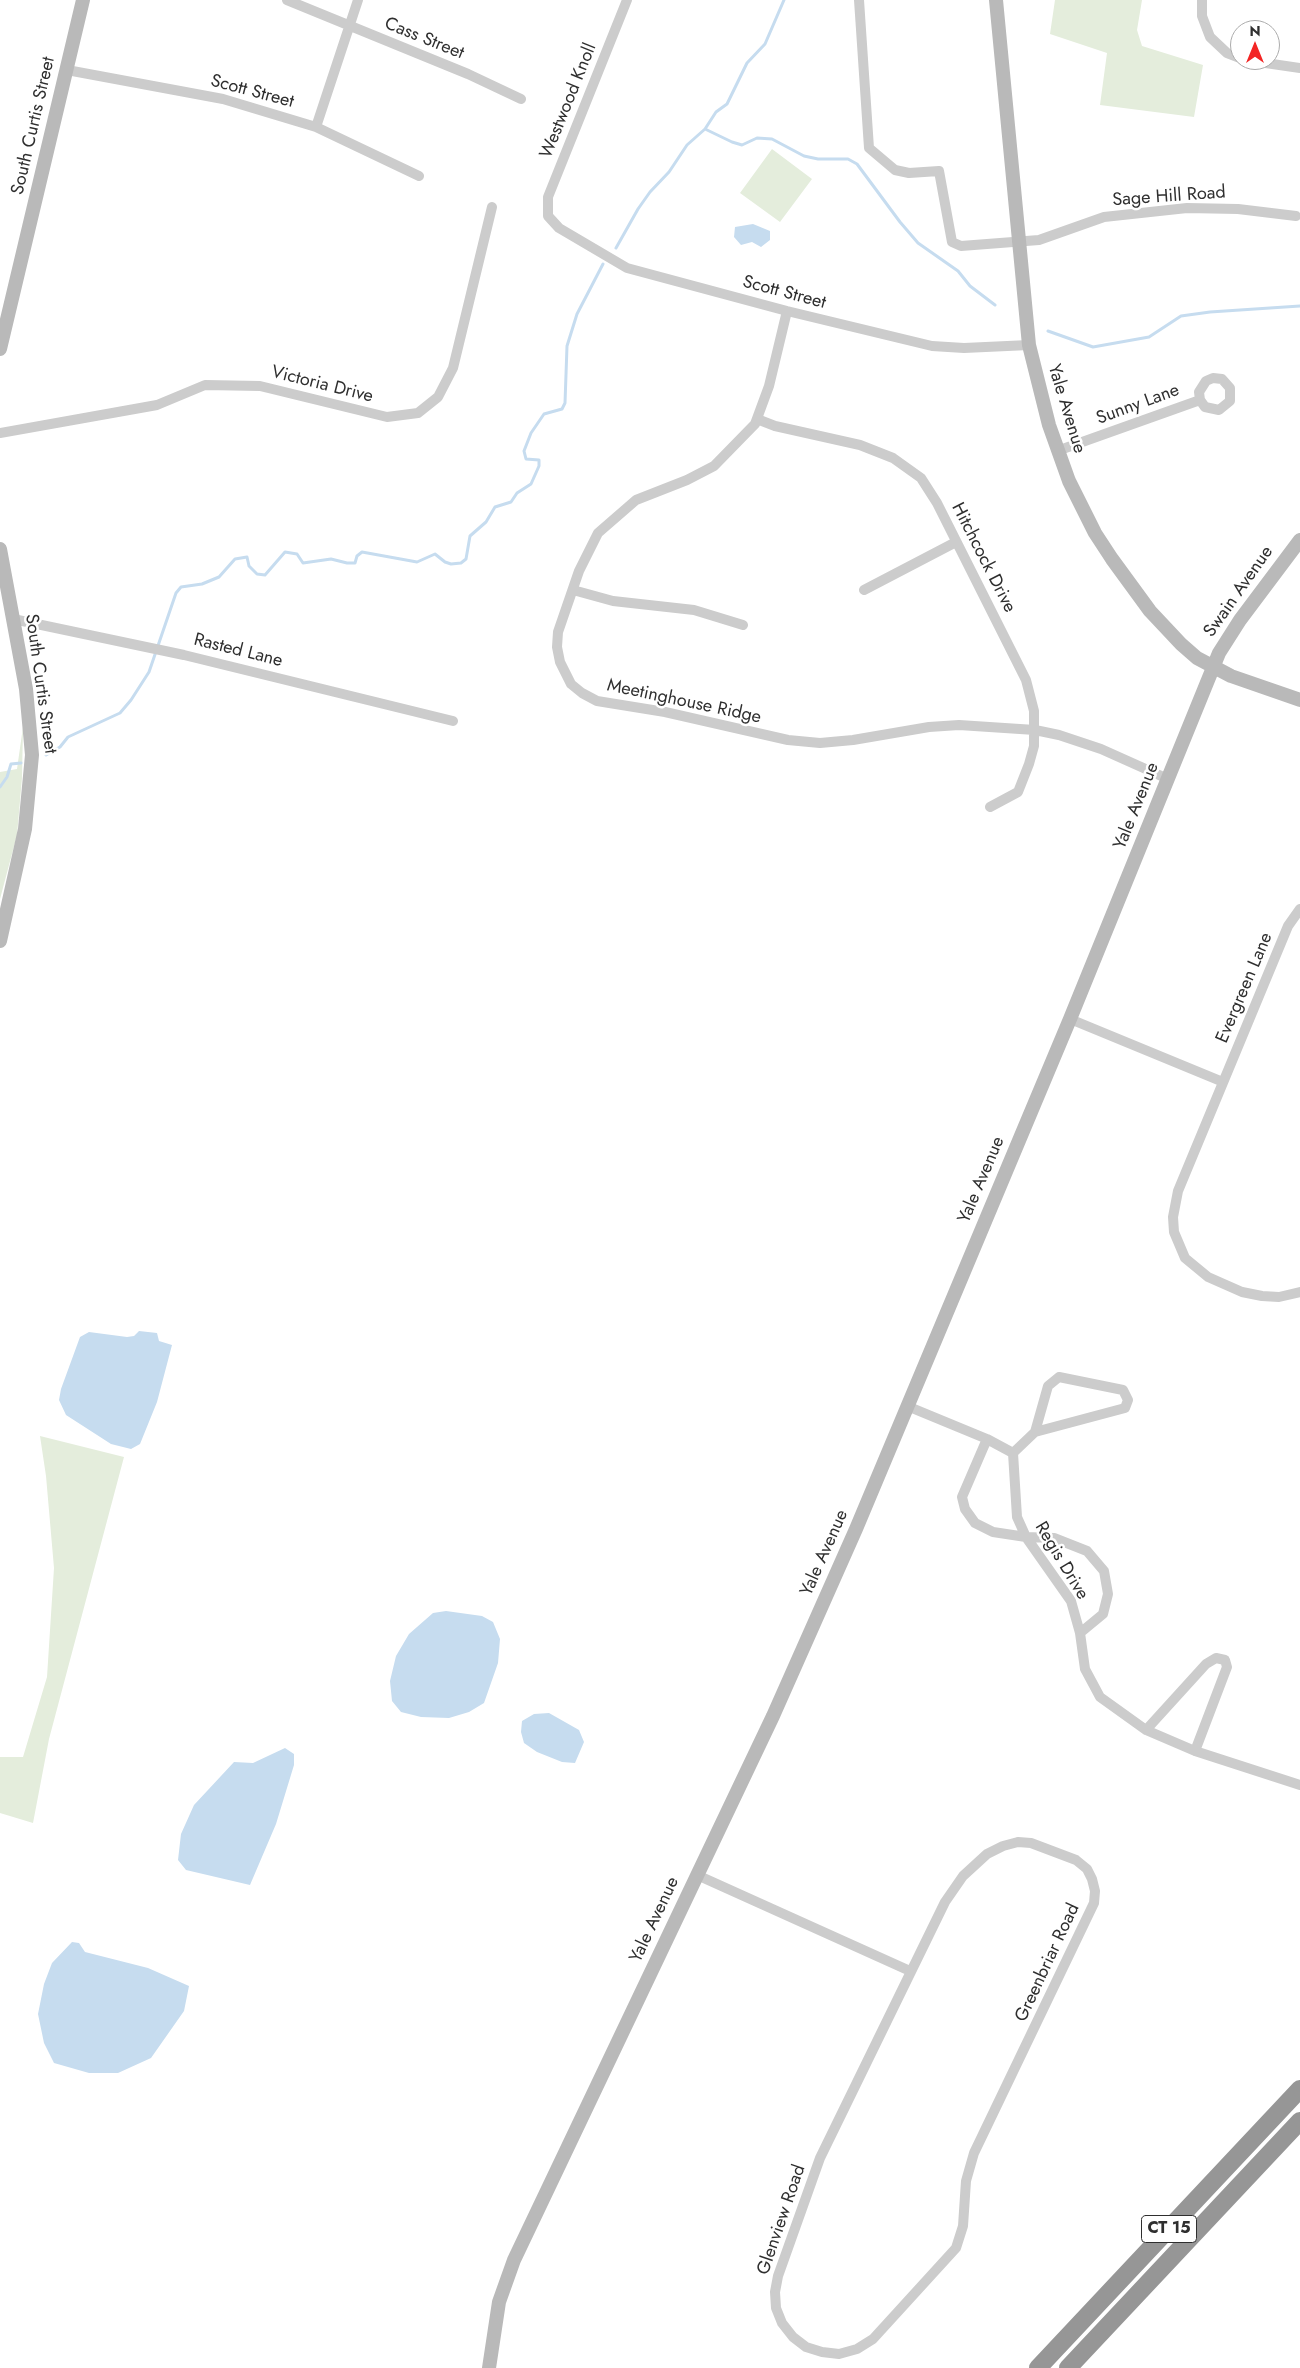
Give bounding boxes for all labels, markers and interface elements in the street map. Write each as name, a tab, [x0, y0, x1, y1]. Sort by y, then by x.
street label: Cass Street	[381, 13, 467, 65]
north arrow	[1230, 20, 1280, 70]
text: N	[1249, 21, 1261, 41]
street label: Westwood Knoll	[536, 40, 602, 162]
street label: South Curtis Street	[8, 55, 60, 197]
street label: Scott Street	[208, 71, 296, 113]
street label: Sage Hill Road	[1112, 182, 1226, 212]
street label: Scott Street	[740, 272, 828, 314]
street label: Victoria Drive	[269, 362, 375, 408]
street label: Yale Avenue	[1042, 362, 1090, 456]
street label: Sunny Lane	[1093, 380, 1183, 430]
street label: Hitchcock Drive	[946, 500, 1020, 616]
street label: Swain Avenue	[1200, 542, 1278, 642]
street label: South Curtis Street	[20, 613, 60, 755]
street label: Rasted Lane	[191, 630, 285, 672]
street label: Meetinghouse Ridge	[605, 675, 763, 729]
street label: Yale Avenue	[1110, 759, 1164, 853]
street label: Evergreen Lane	[1212, 930, 1278, 1046]
street label: Yale Avenue	[954, 1134, 1010, 1226]
street label: Yale Avenue	[796, 1507, 854, 1599]
street label: Regis Drive	[1029, 1518, 1093, 1604]
street label: Yale Avenue	[626, 1874, 684, 1966]
street label: Greenbriar Road	[1011, 1900, 1085, 2026]
street label: Glenview Road	[753, 2162, 811, 2278]
road number: CT 15	[1142, 2216, 1196, 2242]

